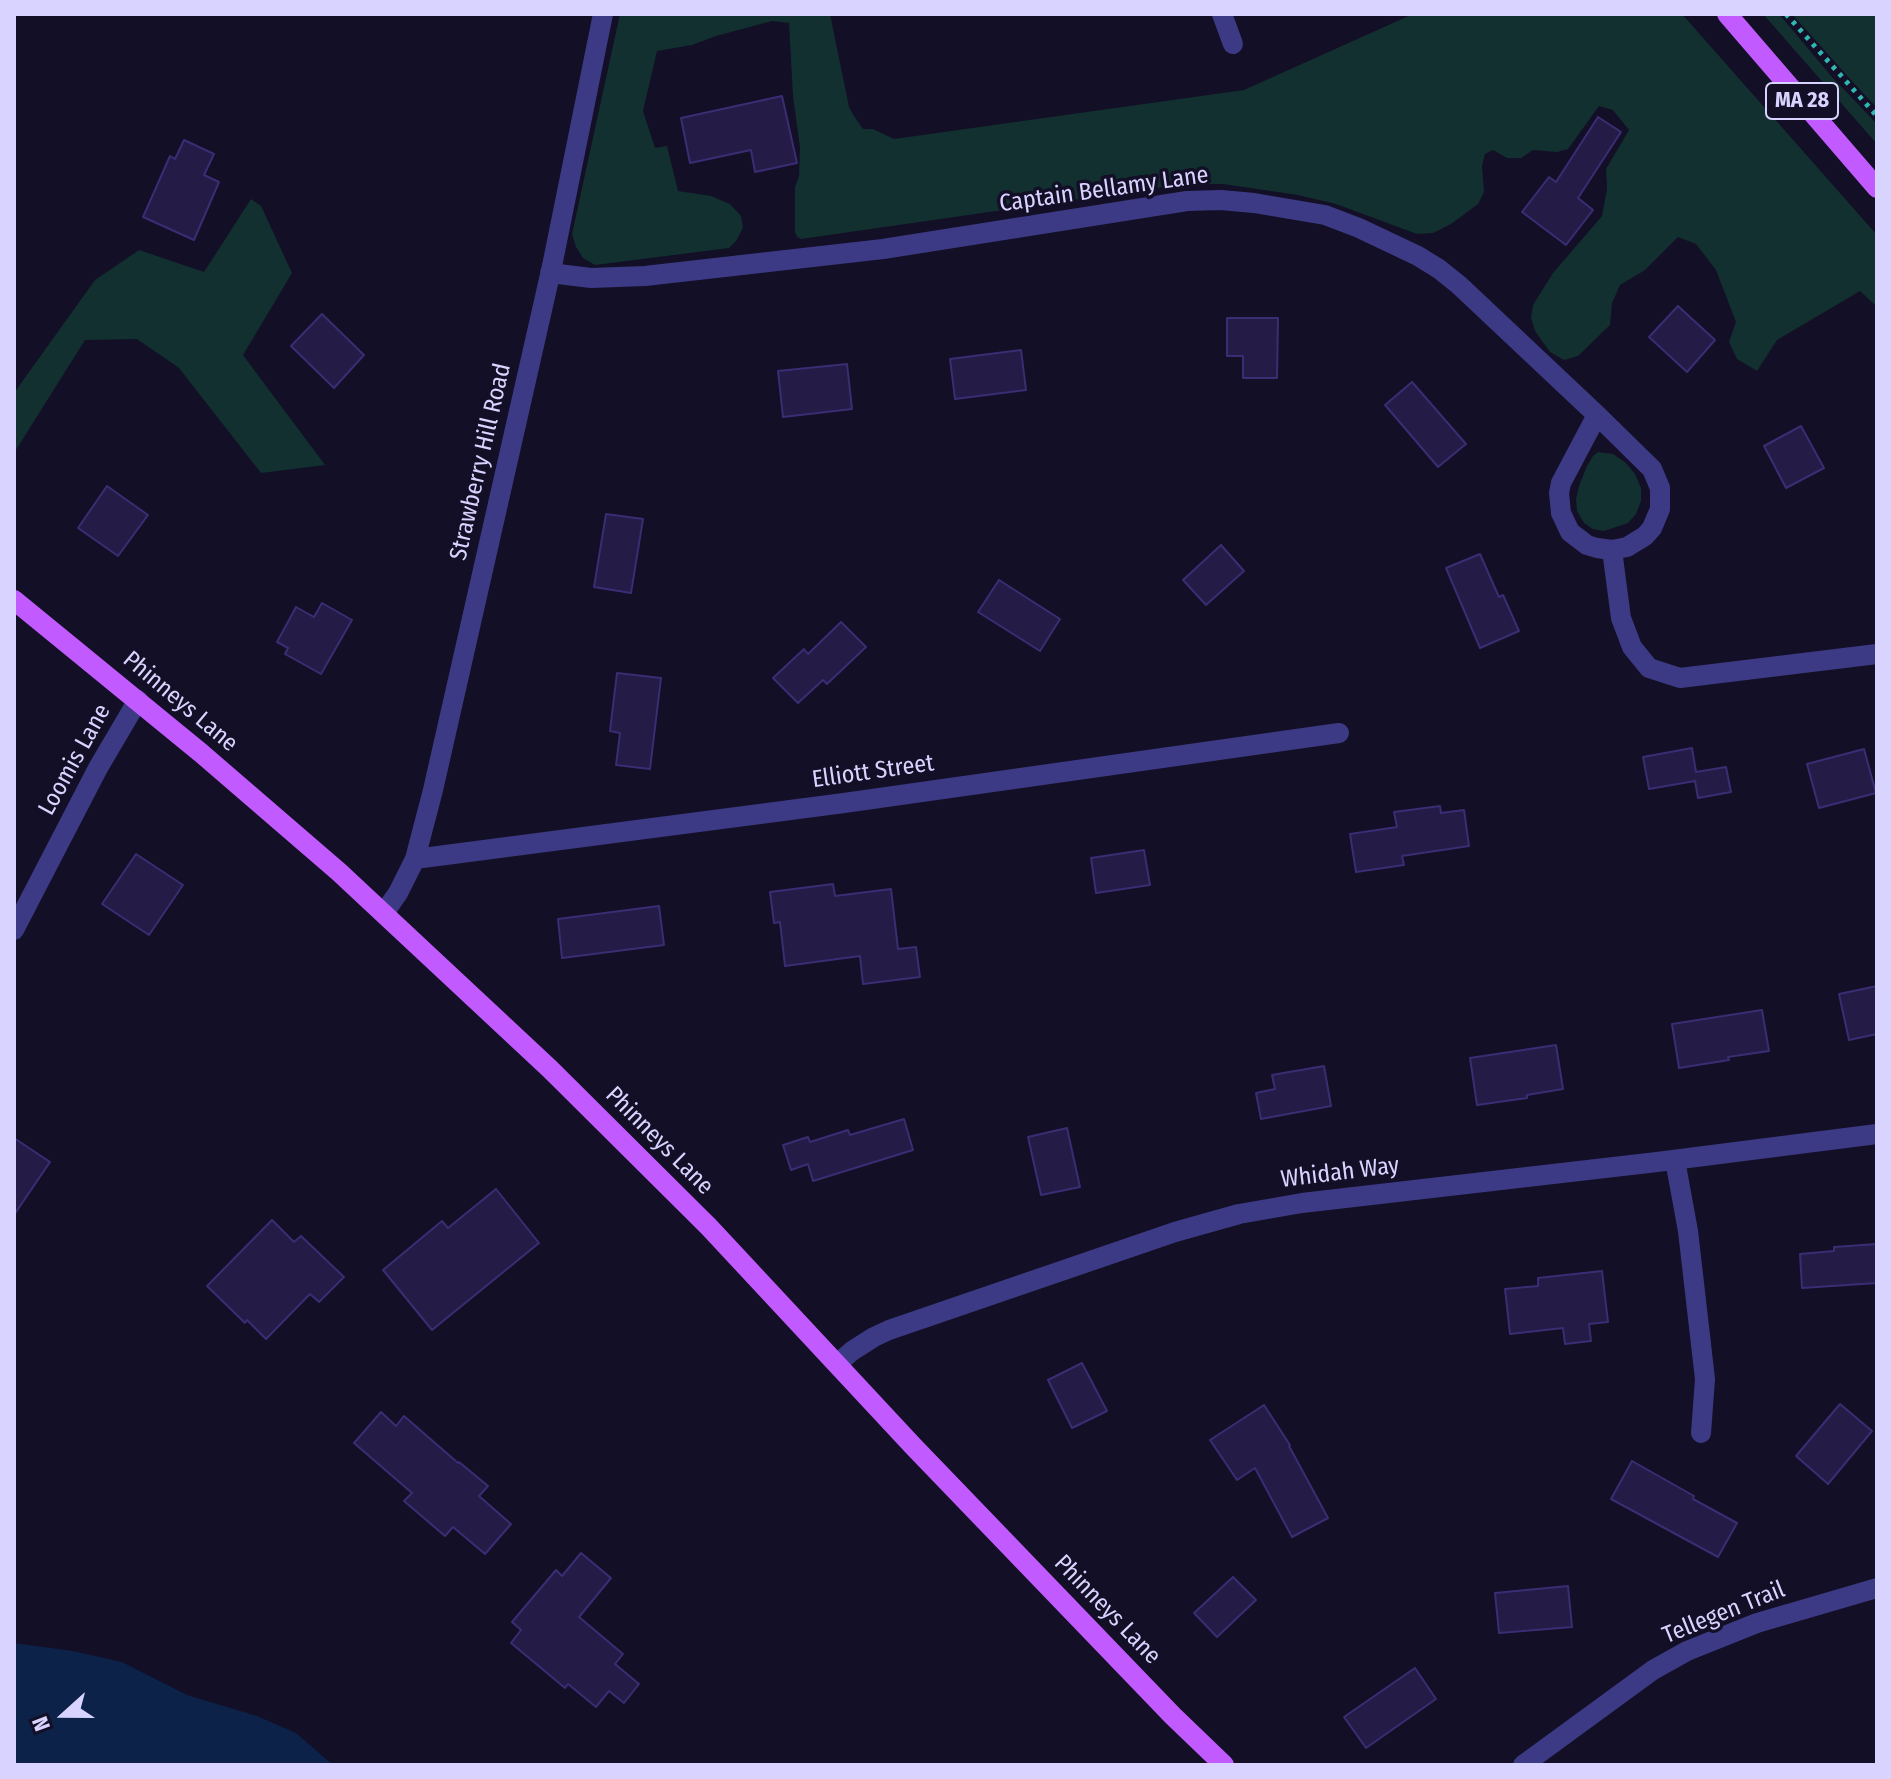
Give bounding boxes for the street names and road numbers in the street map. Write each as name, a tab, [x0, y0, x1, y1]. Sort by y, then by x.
road number: MA 28	[1766, 83, 1838, 119]
street label: Captain Bellamy Lane	[998, 161, 1210, 219]
street label: Strawberry Hill Road	[444, 361, 518, 563]
street label: Phinneys Lane	[117, 646, 243, 758]
street label: Loomis Lane	[33, 699, 117, 821]
street label: Elliott Street	[810, 749, 936, 795]
street label: Phinneys Lane	[599, 1081, 719, 1201]
street label: Whidah Way	[1279, 1151, 1401, 1195]
street label: Phinneys Lane	[1048, 1549, 1166, 1671]
street label: Tellegen Trail	[1659, 1575, 1789, 1651]

